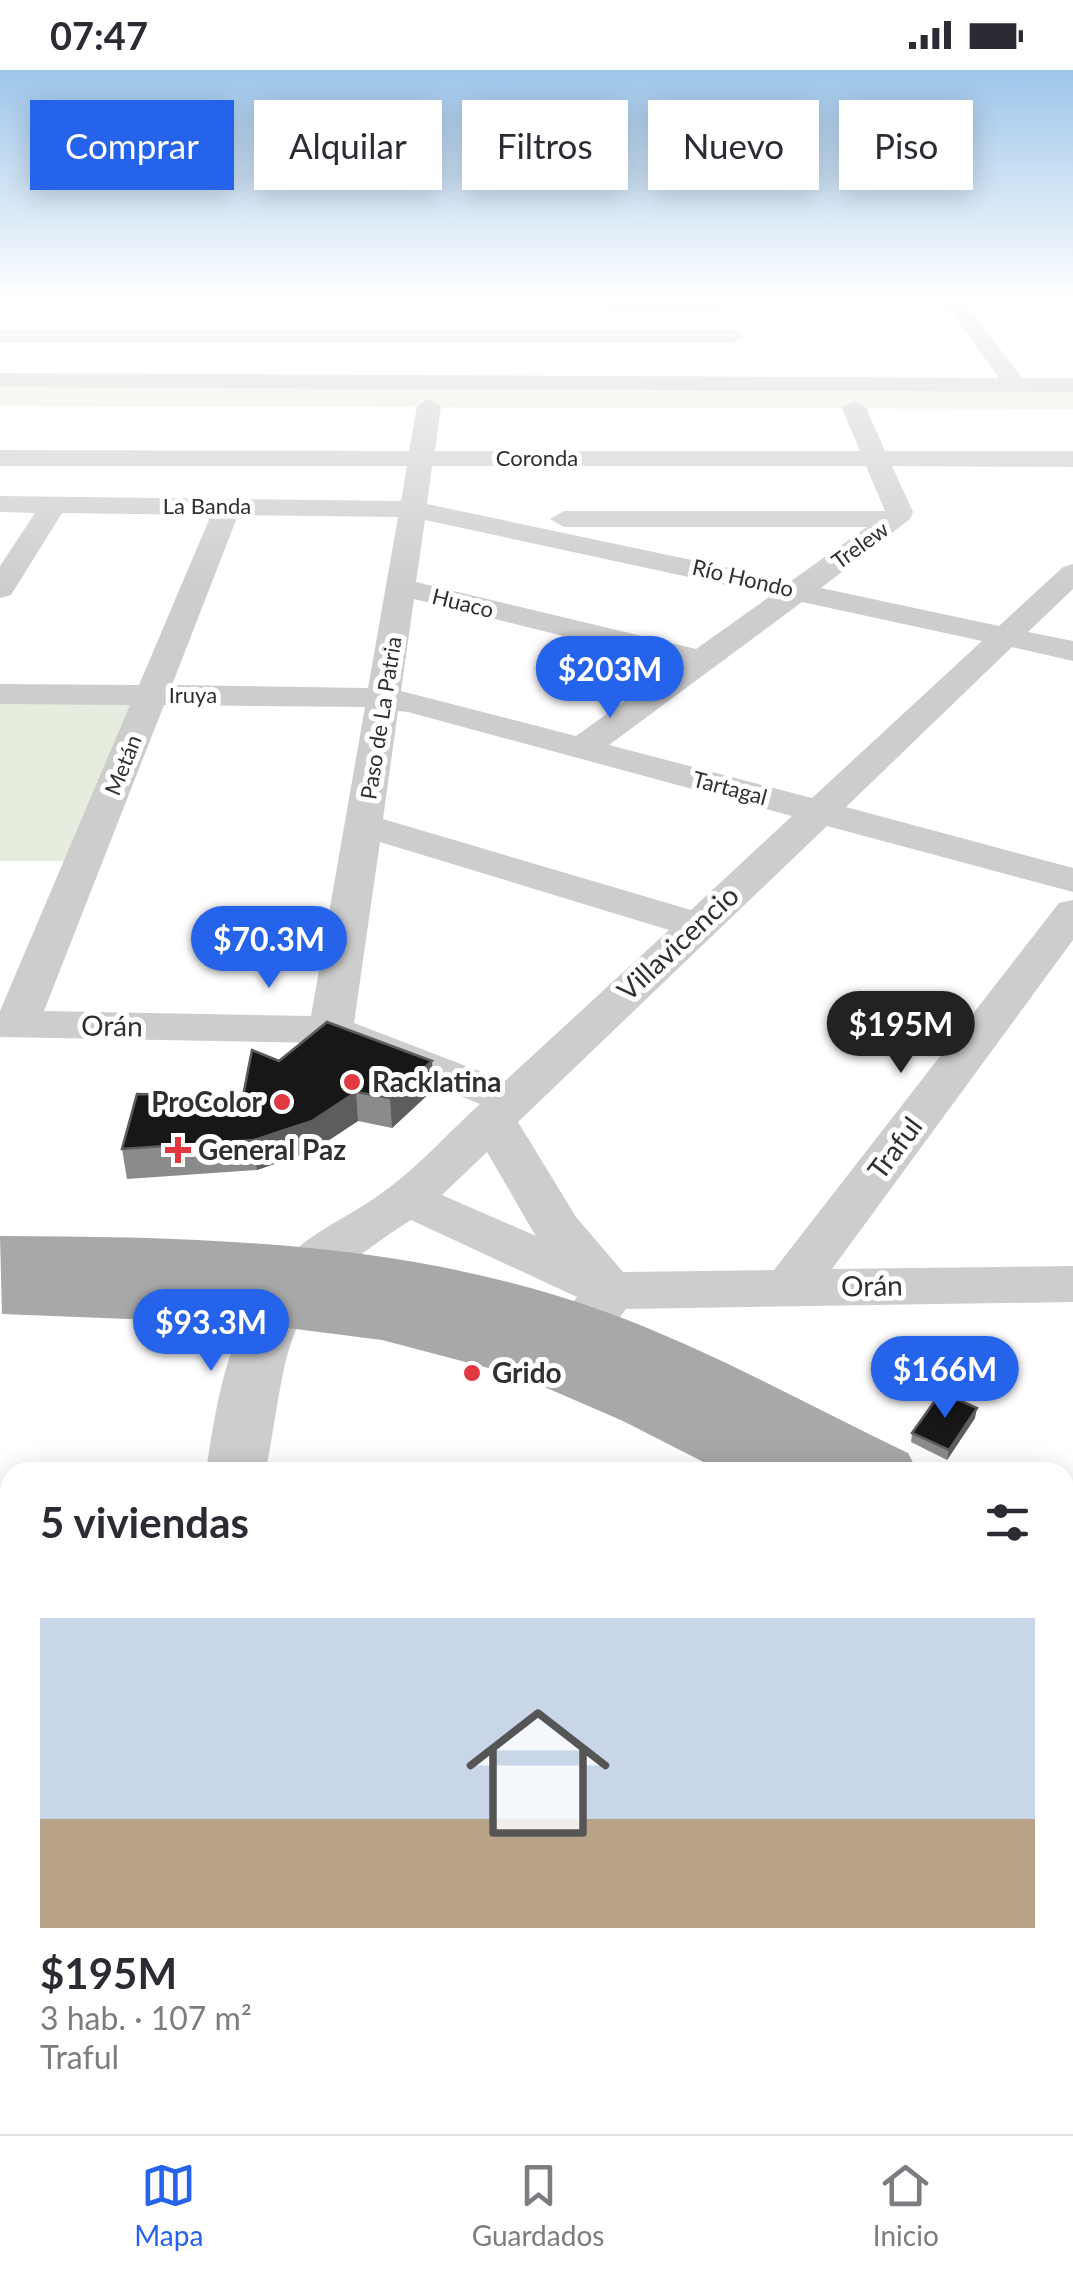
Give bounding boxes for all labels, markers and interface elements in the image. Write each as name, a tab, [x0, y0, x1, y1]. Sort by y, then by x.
text: 07:47	[50, 12, 148, 58]
chip: Comprar	[30, 100, 234, 190]
chip: Alquilar	[254, 100, 442, 190]
chip: Filtros	[462, 100, 628, 190]
chip: Nuevo	[648, 100, 819, 190]
chip: Piso	[839, 100, 973, 190]
street label: Coronda	[496, 444, 578, 471]
street label: La Banda	[163, 492, 251, 519]
street label: Trelew	[826, 515, 893, 574]
street label: Río Hondo	[690, 553, 796, 602]
street label: Huaco	[429, 582, 497, 623]
street label: Paso de La Patria	[354, 635, 407, 801]
pin: $203M	[540, 636, 680, 721]
text: $203M	[558, 649, 662, 688]
street label: Iruya	[169, 681, 217, 708]
street label: Metán	[98, 731, 147, 799]
street label: Tartagal	[690, 765, 770, 810]
street label: Villavicencio	[610, 878, 745, 1007]
pin: $70.3M	[188, 906, 350, 991]
text: $70.3M	[213, 919, 325, 958]
pin: $195M	[831, 991, 971, 1076]
text: $195M	[849, 1004, 953, 1043]
street label: Orán	[81, 1007, 143, 1043]
place label: Racklatina	[372, 1064, 501, 1098]
marker: Racklatina	[341, 1071, 363, 1093]
place label: ProColor	[151, 1084, 263, 1118]
marker: ProColor	[271, 1091, 293, 1113]
street label: Traful	[860, 1110, 929, 1185]
place label: General Paz	[198, 1132, 346, 1166]
marker: General Paz	[167, 1139, 189, 1161]
street label: Orán	[841, 1267, 903, 1303]
pin: $93.3M	[130, 1289, 292, 1374]
text: $93.3M	[155, 1302, 267, 1341]
pin: $166M	[875, 1336, 1015, 1421]
text: $166M	[893, 1349, 997, 1388]
place label: Grido	[492, 1355, 562, 1389]
marker: Grido	[461, 1362, 483, 1384]
icon: filters	[980, 1495, 1035, 1550]
text: 5 viviendas	[40, 1497, 249, 1547]
icon: home	[448, 1683, 628, 1863]
text: $195M	[40, 1948, 177, 1998]
text: 3 hab. · 107 m²	[40, 1998, 252, 2037]
text: Traful	[40, 2037, 119, 2076]
tab: Mapa	[134, 2158, 203, 2252]
tab: Guardados	[472, 2158, 604, 2252]
tab: Inicio	[873, 2158, 939, 2252]

